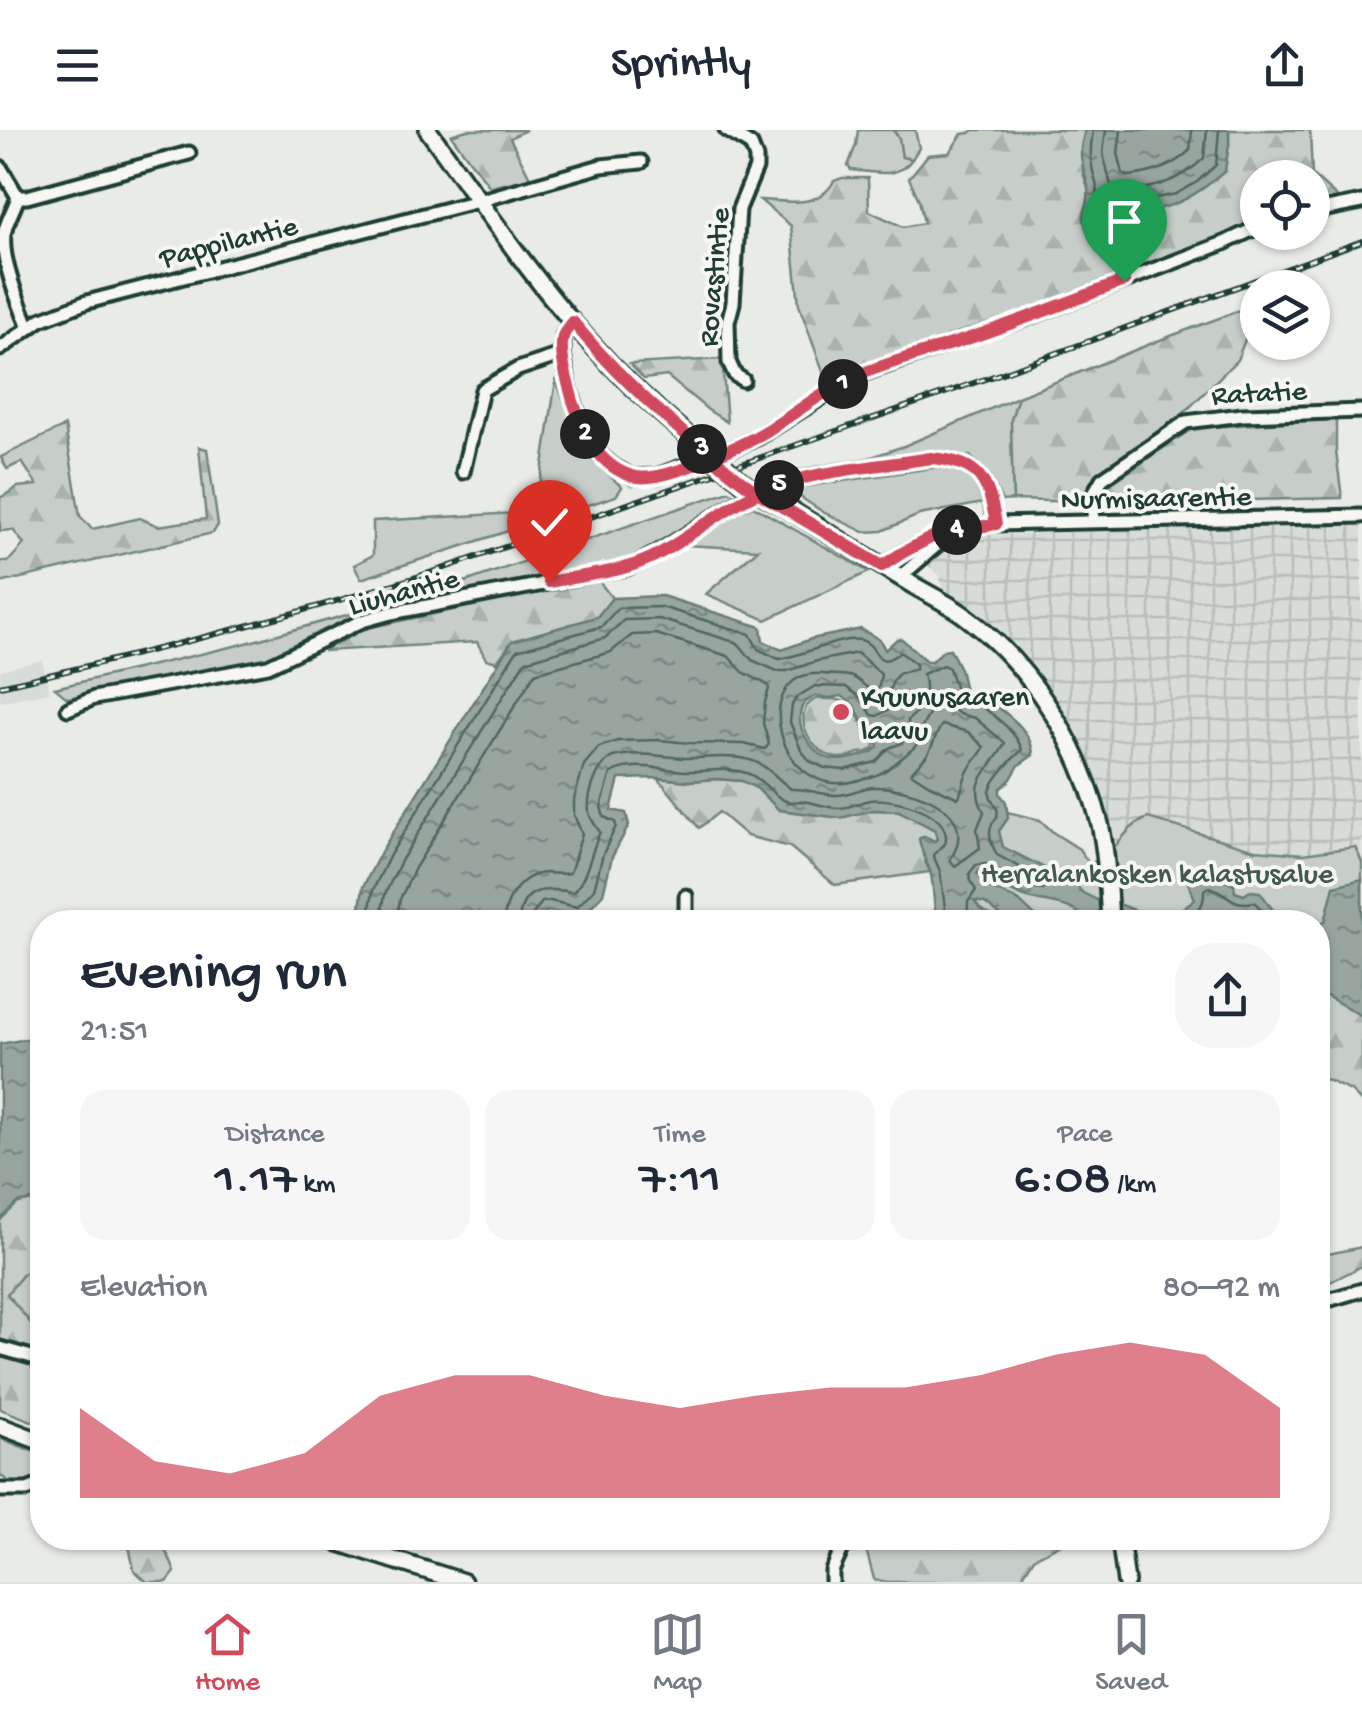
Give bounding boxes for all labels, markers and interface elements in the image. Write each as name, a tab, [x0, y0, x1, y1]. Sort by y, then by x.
icon: menu	[50, 38, 105, 93]
icon: share	[1257, 38, 1312, 93]
text: Sprintly	[611, 39, 751, 92]
map controls	[1240, 160, 1330, 360]
button: locate	[1240, 160, 1330, 250]
pin	[1082, 179, 1167, 282]
icon: arrive	[1097, 194, 1152, 249]
street label: Rovastintie	[693, 206, 740, 348]
street label: Pappilantie	[155, 210, 302, 279]
button: layers	[1240, 270, 1330, 360]
pin: 1	[818, 359, 868, 409]
text: 1	[837, 367, 849, 400]
street label: Ratatie	[1211, 375, 1308, 415]
pin: 2	[560, 409, 610, 459]
text: 2	[578, 417, 592, 450]
pin: 3	[677, 424, 727, 474]
text: 3	[695, 432, 709, 465]
pin: 5	[754, 460, 804, 510]
text: 5	[772, 468, 786, 501]
pin	[507, 480, 592, 583]
street label: Nurmisaarentie	[1060, 481, 1252, 520]
icon: check	[522, 495, 577, 550]
pin: 4	[932, 505, 982, 555]
text: 4	[950, 513, 964, 546]
street label: Liuhantie	[345, 563, 464, 626]
place label: Kruunusaaren laavu	[861, 682, 1029, 751]
marker: Kruunusaaren laavu	[830, 701, 852, 723]
park label: Herralankosken kalastusalue	[981, 859, 1334, 894]
button: share	[1175, 943, 1280, 1048]
text: Evening run	[80, 944, 347, 1008]
text: 21:51	[80, 1014, 148, 1052]
text: Distance	[226, 1119, 324, 1152]
text: Time	[654, 1119, 706, 1152]
text: Pace	[1058, 1119, 1112, 1152]
text: 1.17	[214, 1152, 297, 1211]
text: 7:11	[639, 1152, 721, 1211]
text: 6:08	[1014, 1152, 1111, 1211]
text: km	[297, 1169, 336, 1202]
text: /km	[1111, 1169, 1156, 1202]
text: Elevation	[80, 1270, 207, 1308]
text: 80–92 m	[1163, 1270, 1280, 1308]
tab: Home	[195, 1607, 260, 1700]
tab: Map	[650, 1607, 705, 1700]
tab: Saved	[1095, 1607, 1167, 1700]

